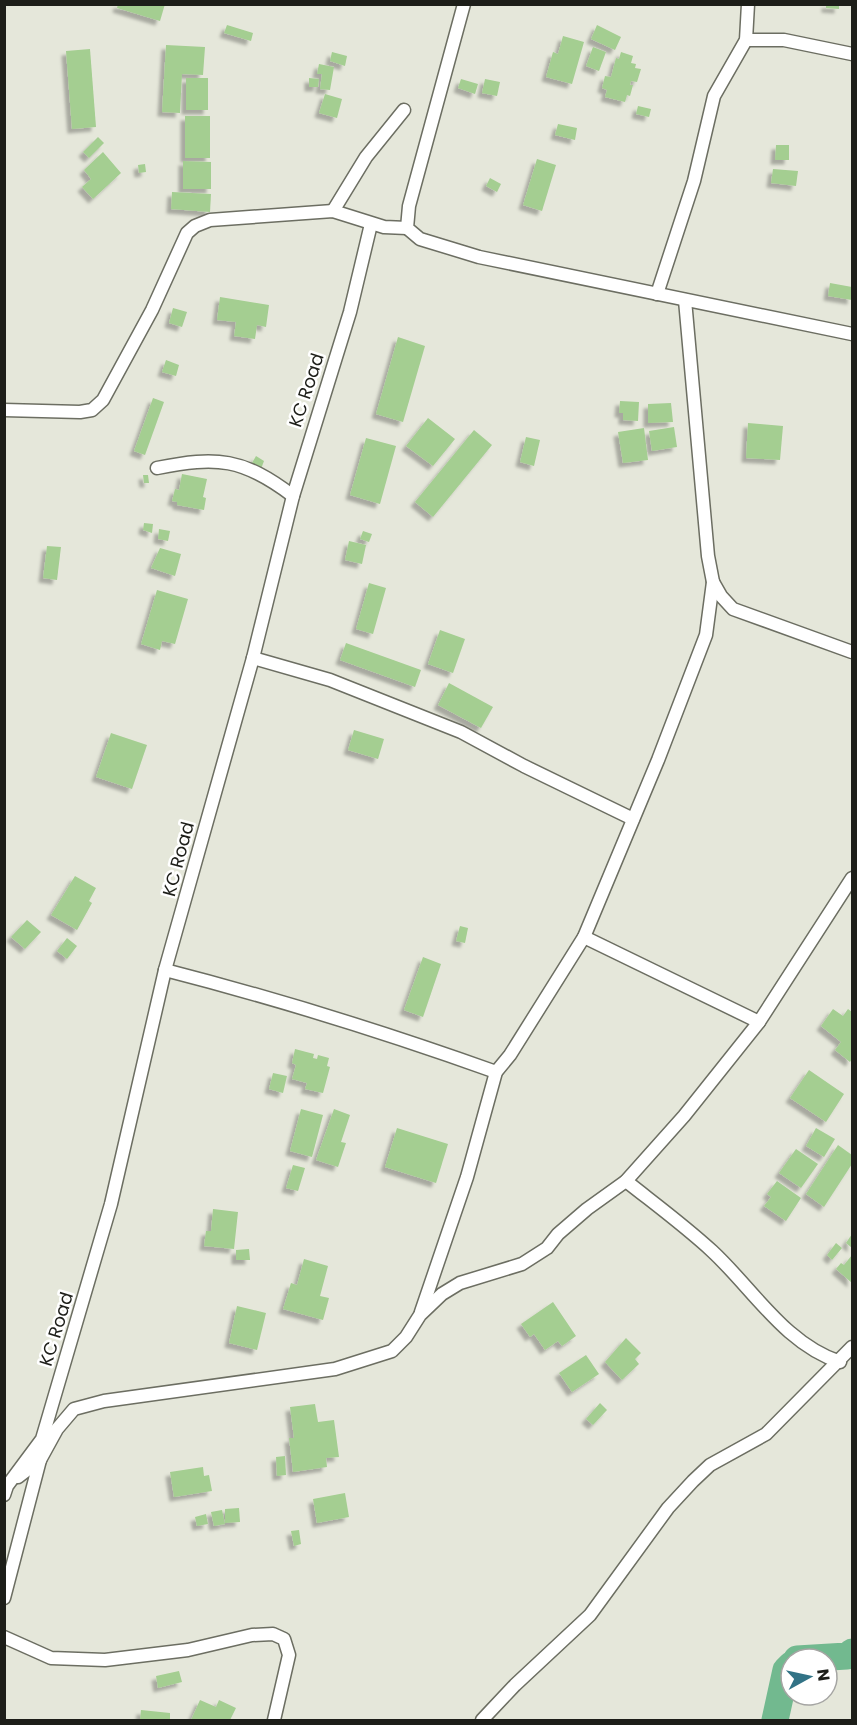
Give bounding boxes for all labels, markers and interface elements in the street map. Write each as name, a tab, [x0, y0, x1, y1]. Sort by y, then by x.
street label: KC Road	[282, 350, 330, 430]
street label: KC Road	[156, 819, 200, 899]
street label: KC Road	[33, 1289, 79, 1369]
north arrow	[779, 1647, 839, 1707]
text: N	[811, 1667, 836, 1683]

